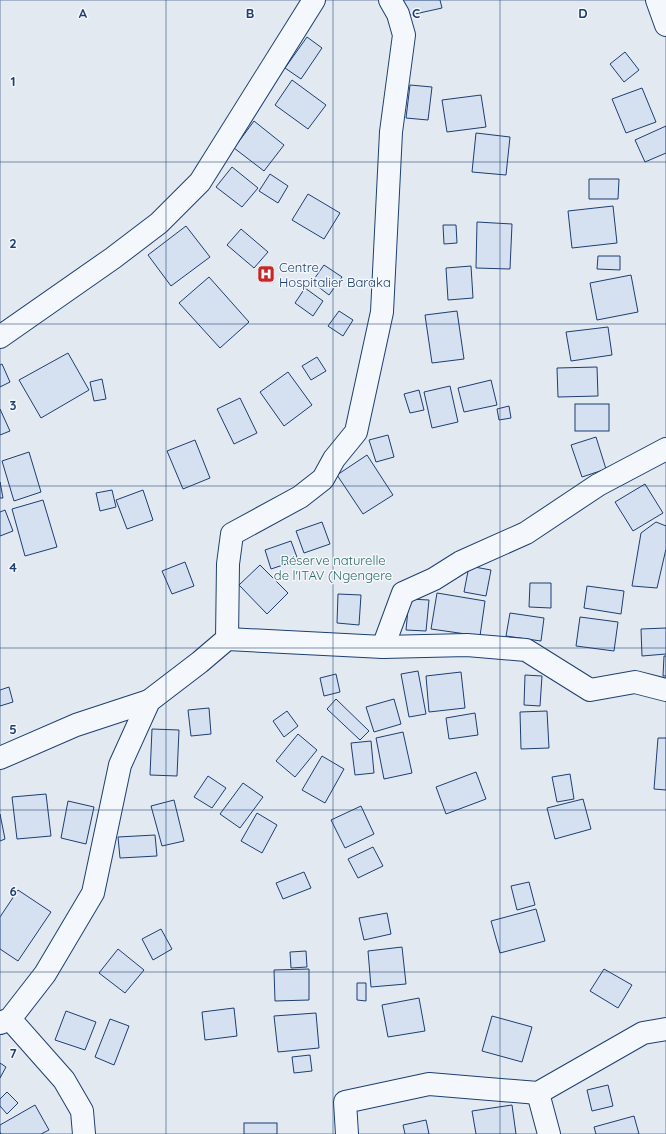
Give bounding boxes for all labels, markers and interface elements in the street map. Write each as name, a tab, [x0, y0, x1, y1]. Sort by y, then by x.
text: A	[79, 5, 88, 21]
text: B	[246, 5, 254, 21]
text: C	[412, 5, 420, 21]
text: D	[578, 5, 588, 21]
text: 1	[10, 73, 16, 89]
text: 2	[9, 235, 17, 251]
place label: Centre Hospitalier Baraka	[279, 259, 391, 290]
hospital icon: Centre Hospitalier Baraka	[256, 264, 276, 284]
text: 3	[10, 397, 17, 413]
park label: Réserve naturelle de l'ITAV (Ngengere	[274, 552, 392, 583]
text: 4	[9, 559, 17, 575]
text: 5	[9, 721, 17, 737]
text: 6	[9, 883, 17, 899]
text: 7	[9, 1045, 17, 1061]

